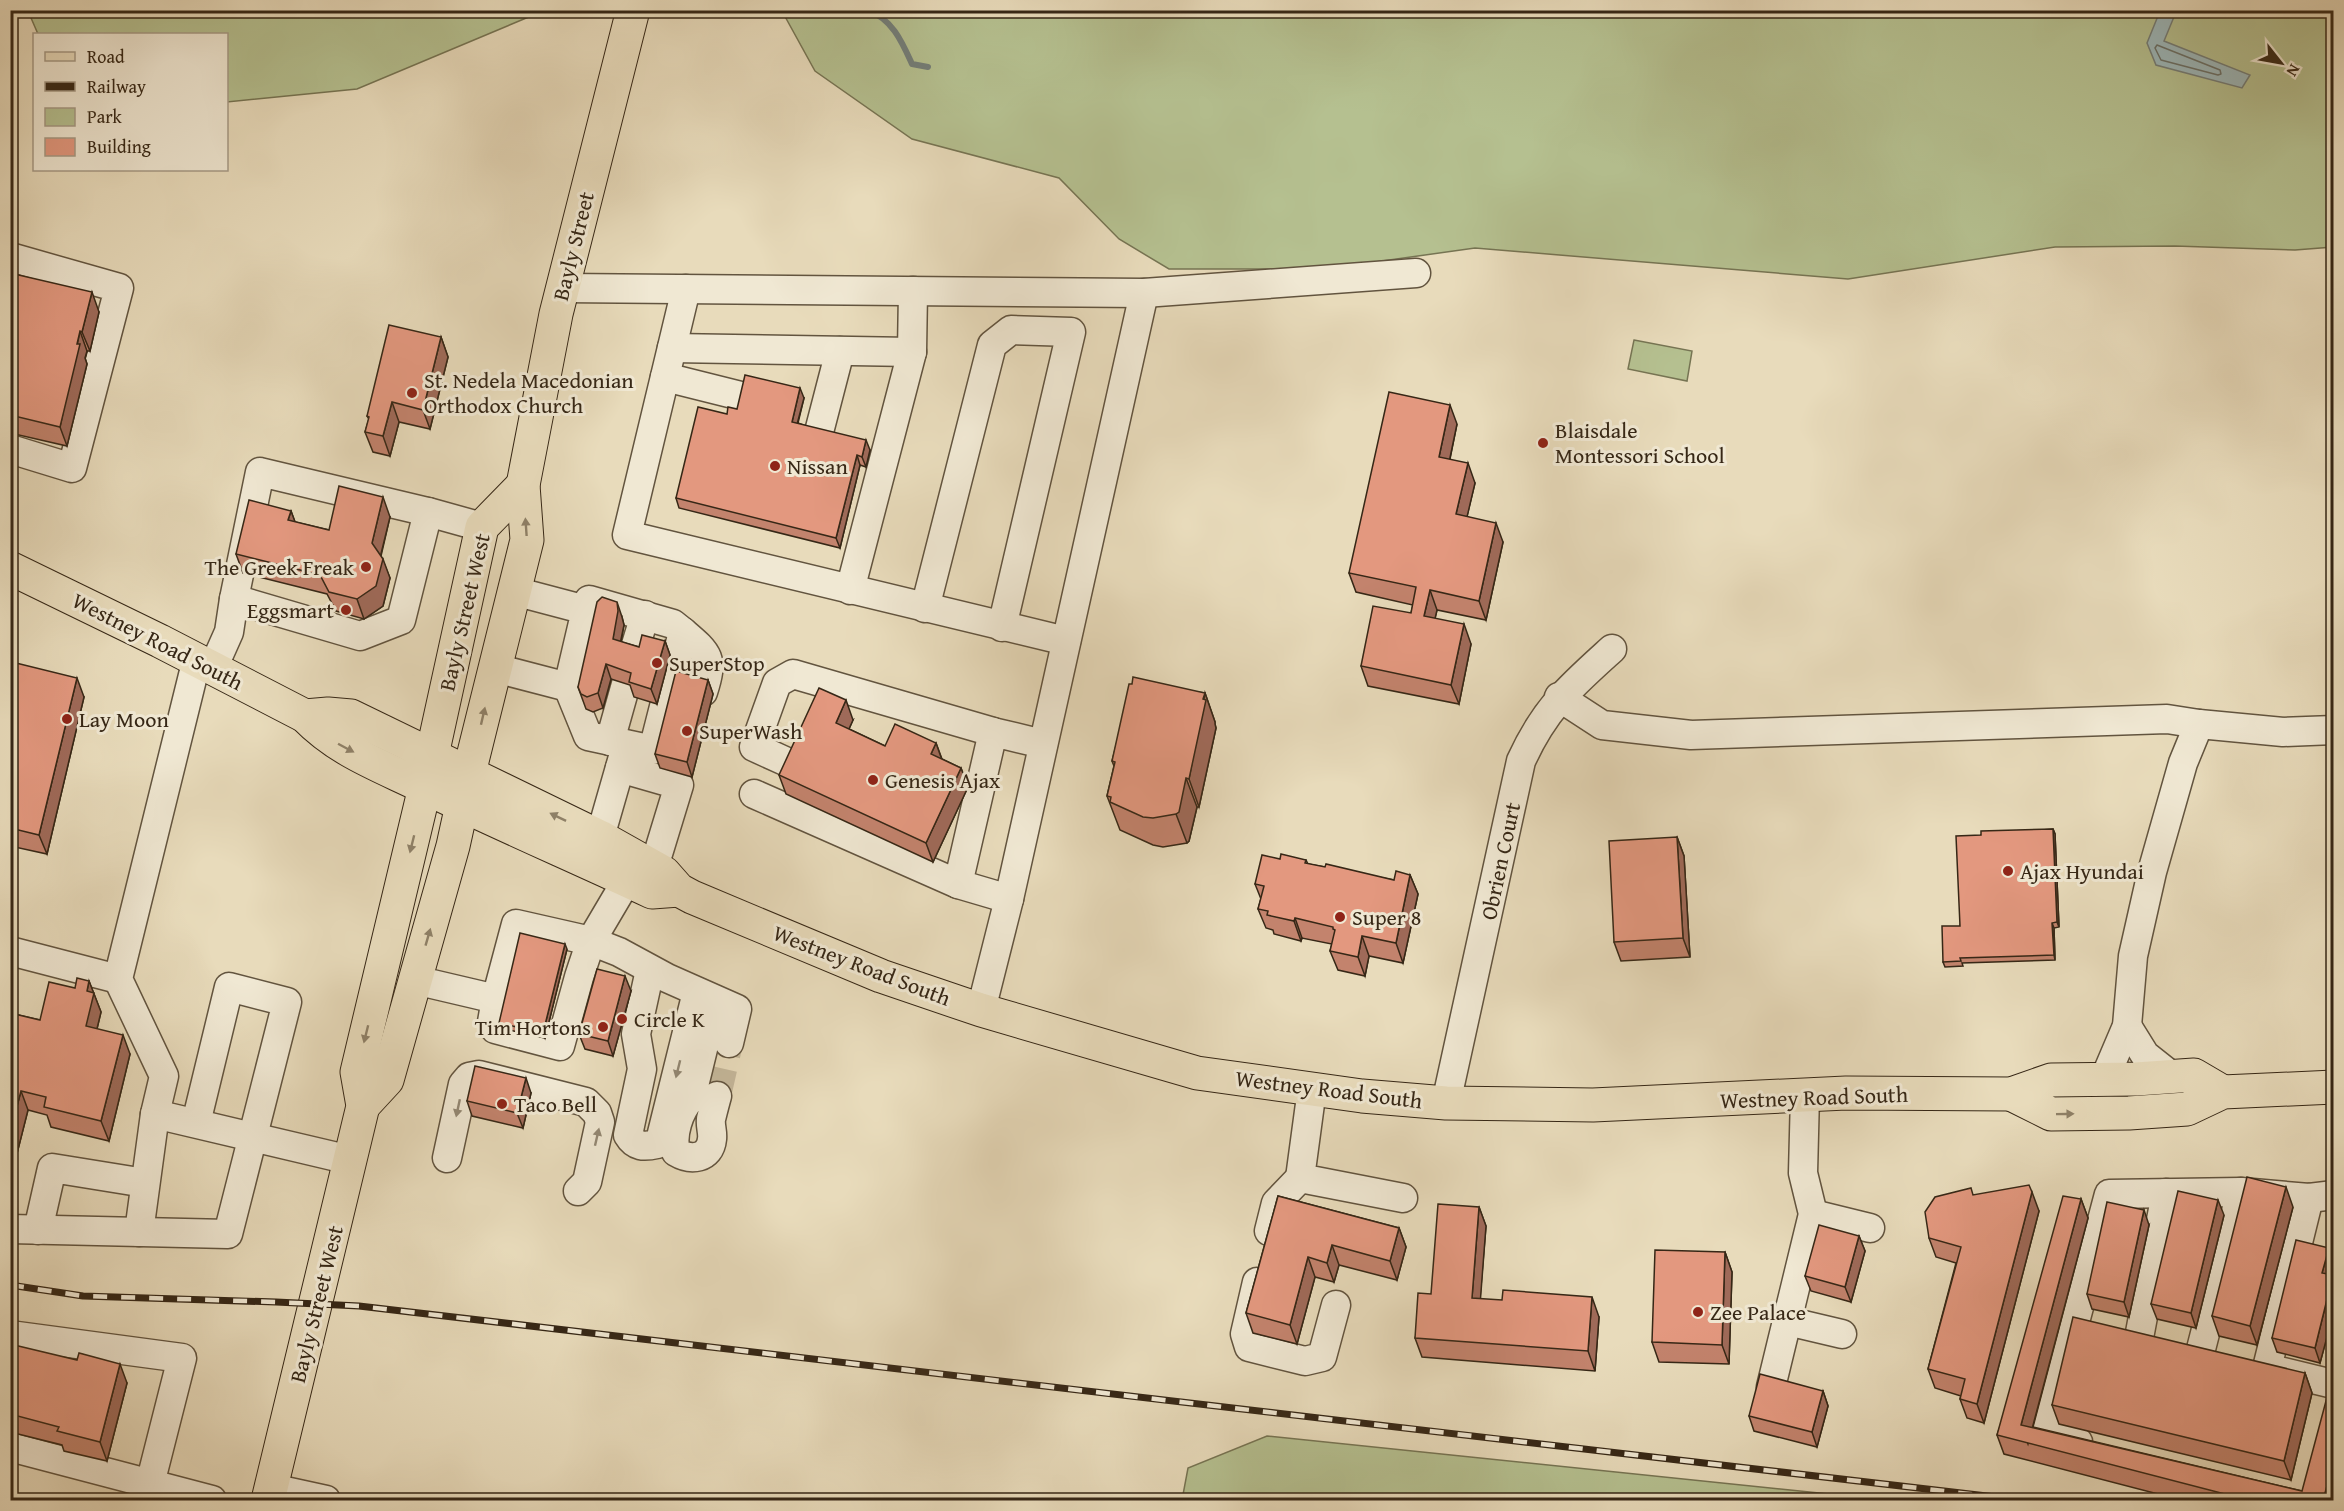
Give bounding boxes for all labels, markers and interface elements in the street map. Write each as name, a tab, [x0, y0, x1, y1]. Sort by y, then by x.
legend	[33, 33, 228, 171]
north arrow	[2251, 33, 2311, 93]
text: Road	[87, 43, 125, 70]
text: N	[2281, 60, 2307, 82]
text: Railway	[87, 73, 146, 100]
text: Park	[87, 103, 123, 130]
text: Building	[87, 133, 151, 160]
street label: Bayly Street	[544, 188, 602, 304]
place label: St. Nedela Macedonian Orthodox Church	[424, 364, 634, 421]
marker: St. Nedela Macedonian Orthodox Church	[405, 386, 419, 400]
place label: Blaisdale Montessori School	[1555, 414, 1725, 471]
marker: Blaisdale Montessori School	[1536, 436, 1550, 450]
place label: Nissan	[787, 450, 848, 482]
marker: Nissan	[768, 459, 782, 473]
one-way arrow	[521, 517, 531, 536]
street label: Bayly Street West	[430, 530, 498, 694]
place label: The Greek Freak	[204, 551, 355, 583]
marker: The Greek Freak	[359, 560, 373, 574]
street label: Westney Road South	[67, 584, 250, 698]
place label: Eggsmart	[247, 594, 334, 626]
marker: Eggsmart	[339, 603, 353, 617]
place label: SuperStop	[669, 647, 765, 679]
marker: SuperStop	[650, 656, 664, 670]
place label: Lay Moon	[79, 703, 169, 735]
one-way arrow	[479, 707, 489, 726]
marker: Lay Moon	[60, 712, 74, 726]
place label: SuperWash	[699, 715, 803, 747]
marker: SuperWash	[680, 724, 694, 738]
one-way arrow	[337, 744, 354, 753]
place label: Genesis Ajax	[885, 764, 1001, 796]
marker: Genesis Ajax	[866, 773, 880, 787]
street label: Obrien Court	[1472, 799, 1528, 923]
one-way arrow	[550, 813, 567, 822]
one-way arrow	[406, 835, 416, 853]
place label: Ajax Hyundai	[2020, 855, 2144, 887]
marker: Ajax Hyundai	[2001, 864, 2015, 878]
place label: Super 8	[1352, 901, 1421, 933]
marker: Super 8	[1333, 910, 1347, 924]
street label: Westney Road South	[769, 916, 956, 1014]
one-way arrow	[423, 928, 433, 946]
place label: Circle K	[634, 1003, 705, 1035]
place label: Tim Hortons	[475, 1011, 591, 1043]
marker: Circle K	[615, 1012, 629, 1026]
marker: Tim Hortons	[596, 1020, 610, 1034]
one-way arrow	[361, 1024, 370, 1043]
one-way arrow	[672, 1060, 682, 1078]
street label: Westney Road South	[1234, 1062, 1425, 1116]
street label: Westney Road South	[1719, 1078, 1909, 1116]
place label: Taco Bell	[514, 1088, 597, 1120]
marker: Taco Bell	[495, 1097, 509, 1111]
one-way arrow	[453, 1099, 462, 1118]
one-way arrow	[2056, 1109, 2075, 1119]
one-way arrow	[592, 1128, 602, 1146]
street label: Bayly Street West	[281, 1222, 351, 1386]
place label: Zee Palace	[1710, 1296, 1806, 1328]
marker: Zee Palace	[1691, 1305, 1705, 1319]

